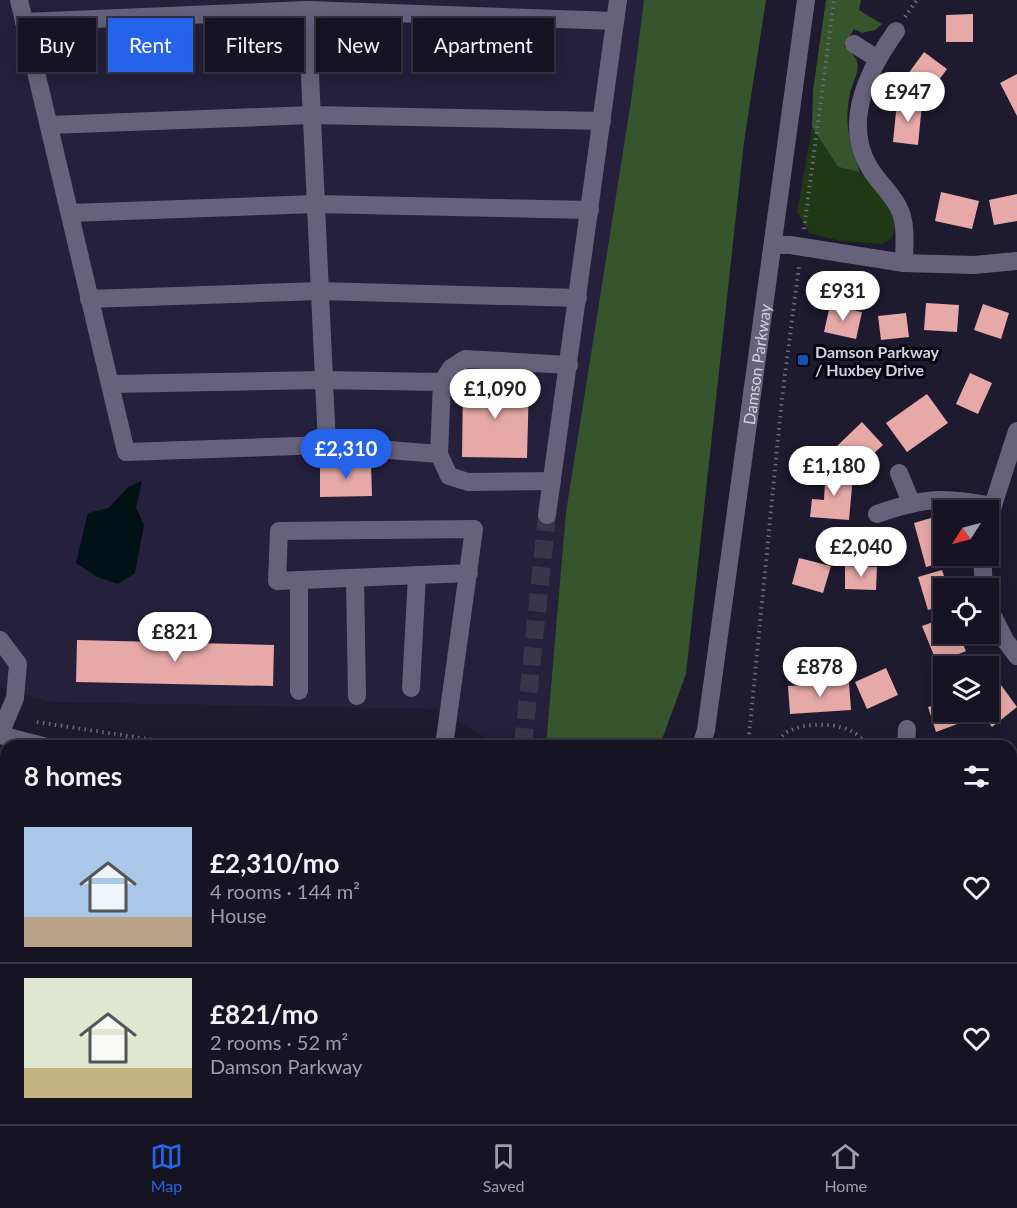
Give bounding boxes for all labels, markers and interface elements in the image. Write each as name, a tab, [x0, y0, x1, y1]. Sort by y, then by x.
chip: Buy	[18, 18, 96, 72]
chip: Rent	[108, 18, 193, 72]
chip: Filters	[205, 18, 304, 72]
chip: New	[316, 18, 401, 72]
chip: Apartment	[413, 18, 554, 72]
pin: £947	[872, 72, 944, 123]
text: £947	[885, 79, 931, 103]
pin: £931	[807, 271, 879, 322]
text: £931	[820, 278, 866, 302]
street label: Damson Parkway	[738, 302, 774, 426]
place label: Damson Parkway / Huxbey Drive	[815, 342, 940, 379]
marker: Damson Parkway / Huxbey Drive	[796, 353, 810, 367]
pin: £1,090	[446, 369, 544, 420]
text: £1,090	[464, 376, 526, 400]
pin: £2,310	[297, 429, 395, 480]
text: £2,310	[315, 436, 377, 460]
pin: £1,180	[785, 446, 883, 497]
text: £1,180	[803, 453, 865, 477]
north arrow	[933, 500, 999, 566]
map controls	[933, 500, 999, 722]
pin: £2,040	[812, 527, 910, 578]
text: £2,040	[830, 534, 892, 558]
button: locate	[933, 578, 999, 644]
pin: £821	[139, 612, 211, 663]
text: £821	[152, 619, 198, 643]
pin: £878	[784, 647, 856, 698]
text: £878	[797, 654, 843, 678]
button: layers	[933, 656, 999, 722]
text: 8 homes	[24, 760, 122, 792]
icon: filters	[960, 760, 993, 793]
text: £2,310/mo	[210, 847, 340, 879]
icon: home	[72, 851, 144, 923]
icon: heart	[960, 871, 993, 904]
text: 4 rooms · 144 m²	[210, 879, 360, 903]
text: House	[210, 903, 267, 927]
text: £821/mo	[210, 998, 318, 1030]
icon: home	[72, 1002, 144, 1074]
icon: heart	[960, 1022, 993, 1055]
text: 2 rooms · 52 m²	[210, 1030, 348, 1054]
text: Damson Parkway	[210, 1054, 362, 1078]
tab: Map	[150, 1140, 183, 1195]
tab: Saved	[483, 1140, 525, 1195]
tab: Home	[824, 1140, 867, 1195]

